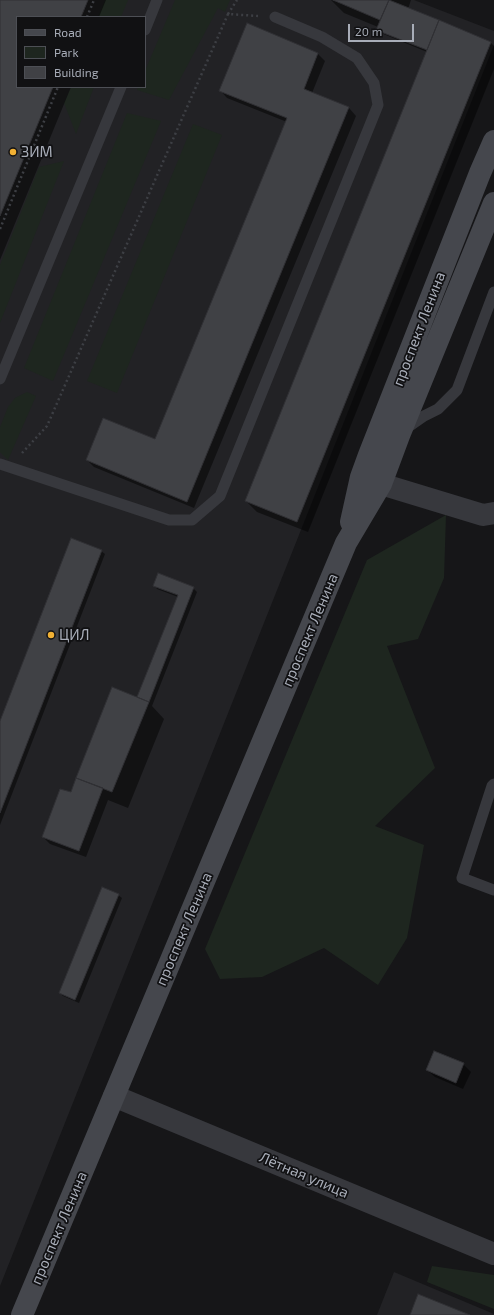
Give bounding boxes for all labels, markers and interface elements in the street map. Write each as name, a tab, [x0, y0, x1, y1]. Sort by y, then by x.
legend	[16, 16, 146, 88]
scale bar	[350, 16, 416, 42]
text: 20 m	[355, 24, 382, 38]
text: Road	[54, 25, 82, 39]
text: Park	[54, 45, 79, 59]
text: Building	[54, 65, 98, 79]
place label: ЗИМ	[21, 143, 53, 161]
marker: ЗИМ	[8, 147, 18, 157]
street label: проспект Ленина	[389, 269, 449, 389]
street label: проспект Ленина	[278, 571, 342, 689]
place label: ЦИЛ	[59, 626, 89, 644]
marker: ЦИЛ	[46, 630, 56, 640]
street label: проспект Ленина	[152, 870, 216, 988]
street label: Лётная улица	[257, 1148, 351, 1202]
street label: проспект Ленина	[27, 1169, 91, 1287]

